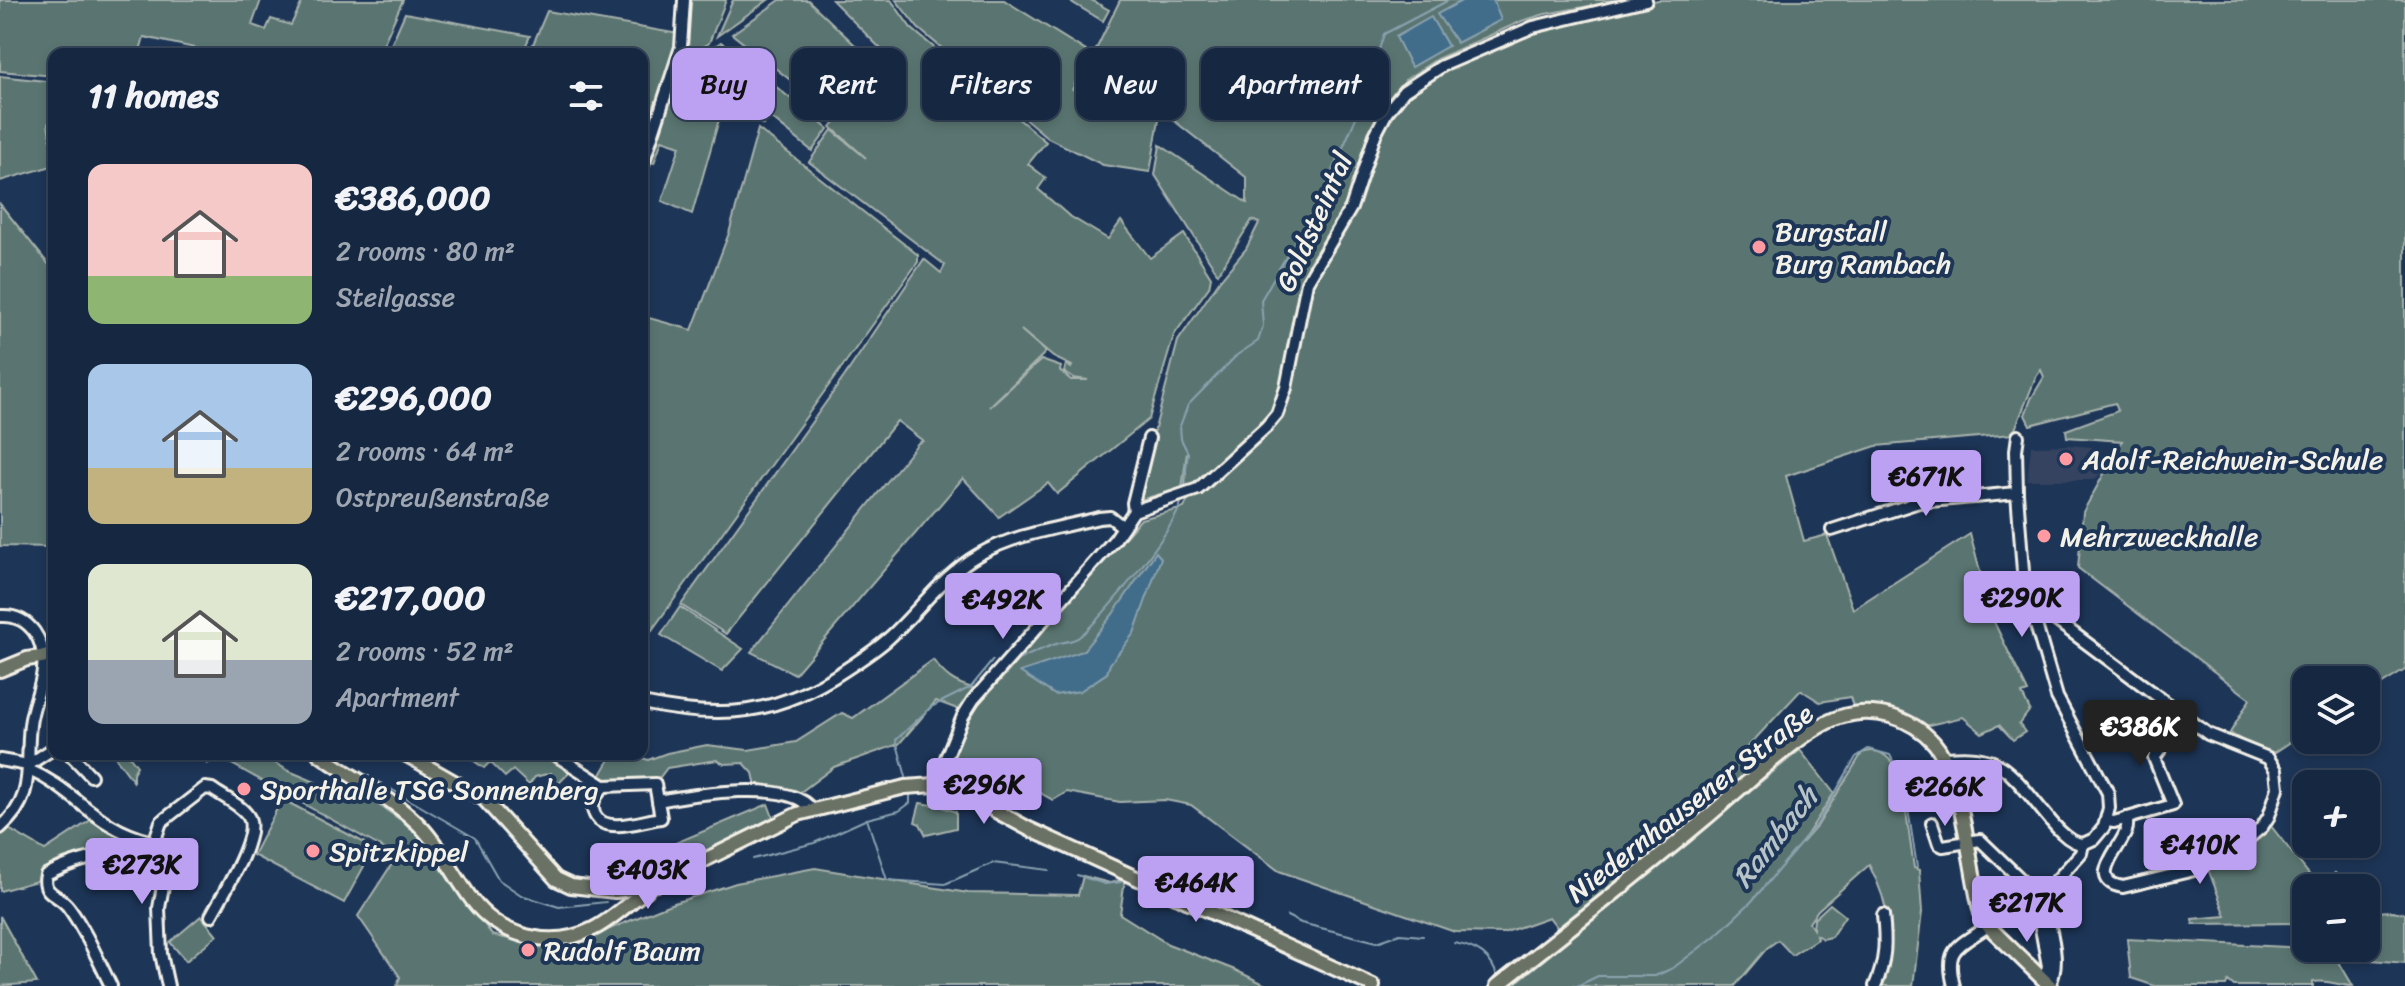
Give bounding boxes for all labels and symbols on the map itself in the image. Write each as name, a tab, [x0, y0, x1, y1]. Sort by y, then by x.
street label: Goldsteintal	[1261, 143, 1367, 300]
place label: Burgstall Burg Rambach	[1775, 207, 1951, 288]
marker: Burgstall Burg Rambach	[1750, 238, 1768, 256]
place label: Adolf-Reichwein-Schule	[2081, 435, 2383, 484]
pin: €671K	[1870, 450, 1982, 518]
marker: Adolf-Reichwein-Schule	[2057, 450, 2075, 468]
place label: Mehrzweckhalle	[2060, 512, 2258, 561]
marker: Mehrzweckhalle	[2035, 527, 2053, 545]
pin: €290K	[1966, 571, 2078, 639]
pin: €492K	[947, 573, 1059, 641]
street label: Niedernhausener Straße	[1555, 690, 1825, 916]
pin: €386K	[2084, 700, 2196, 768]
pin: €296K	[928, 758, 1040, 826]
pin: €266K	[1889, 760, 2001, 828]
place label: Sporthalle TSG Sonnenberg	[260, 765, 599, 814]
water label: Rambach	[1717, 772, 1834, 900]
marker: Sporthalle TSG Sonnenberg	[235, 780, 253, 798]
pin: €410K	[2144, 818, 2256, 886]
place label: Spitzkippel	[329, 827, 469, 876]
pin: €273K	[86, 838, 198, 906]
marker: Spitzkippel	[304, 842, 322, 860]
pin: €403K	[592, 843, 704, 911]
pin: €464K	[1140, 856, 1252, 924]
pin: €217K	[1971, 876, 2083, 944]
place label: Rudolf Baum	[544, 926, 701, 975]
marker: Rudolf Baum	[519, 941, 537, 959]

